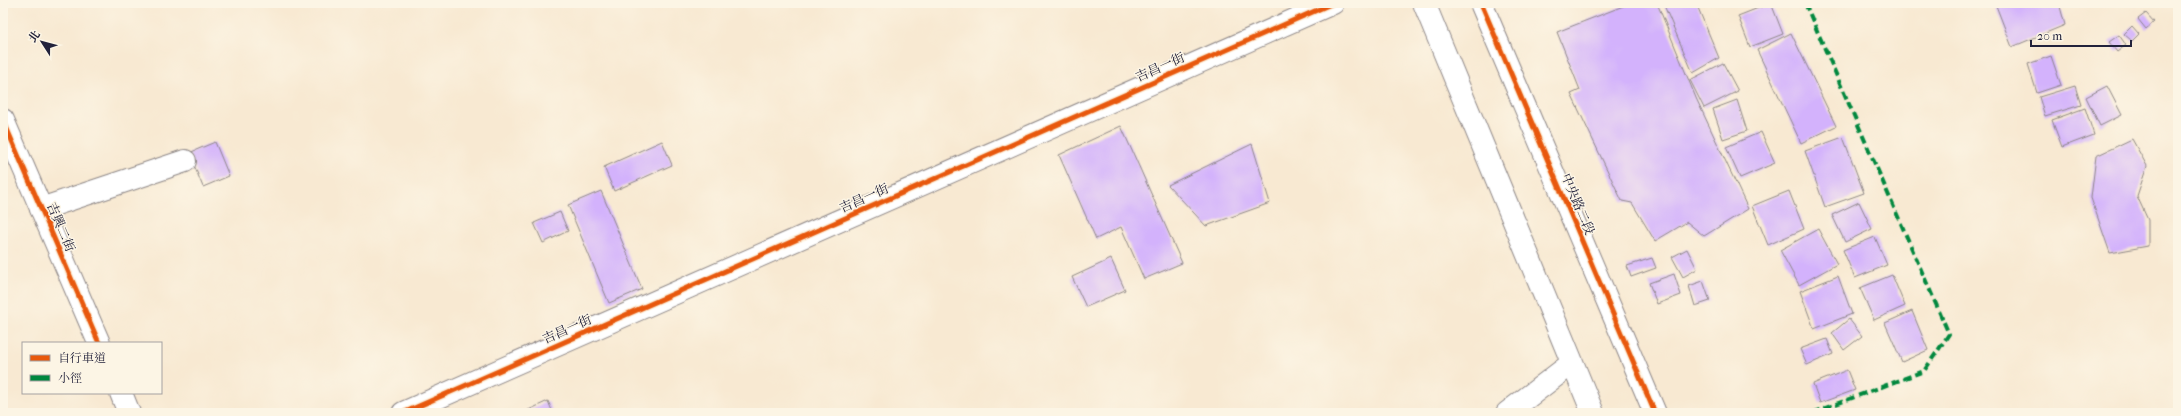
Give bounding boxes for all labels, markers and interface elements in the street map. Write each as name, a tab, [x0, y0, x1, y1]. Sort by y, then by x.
north arrow	[22, 22, 62, 62]
scale bar	[2031, 22, 2131, 48]
text: 北	[26, 28, 43, 45]
text: 20 m	[2037, 29, 2062, 43]
street label: 吉昌一街	[1133, 50, 1187, 84]
street label: 中央路二段	[1558, 171, 1598, 237]
street label: 吉昌一街	[837, 181, 891, 215]
street label: 吉興二街	[44, 200, 78, 254]
street label: 吉昌一街	[540, 312, 594, 346]
legend	[22, 342, 162, 394]
text: 自行車道	[58, 351, 106, 365]
text: 小徑	[58, 371, 82, 385]

